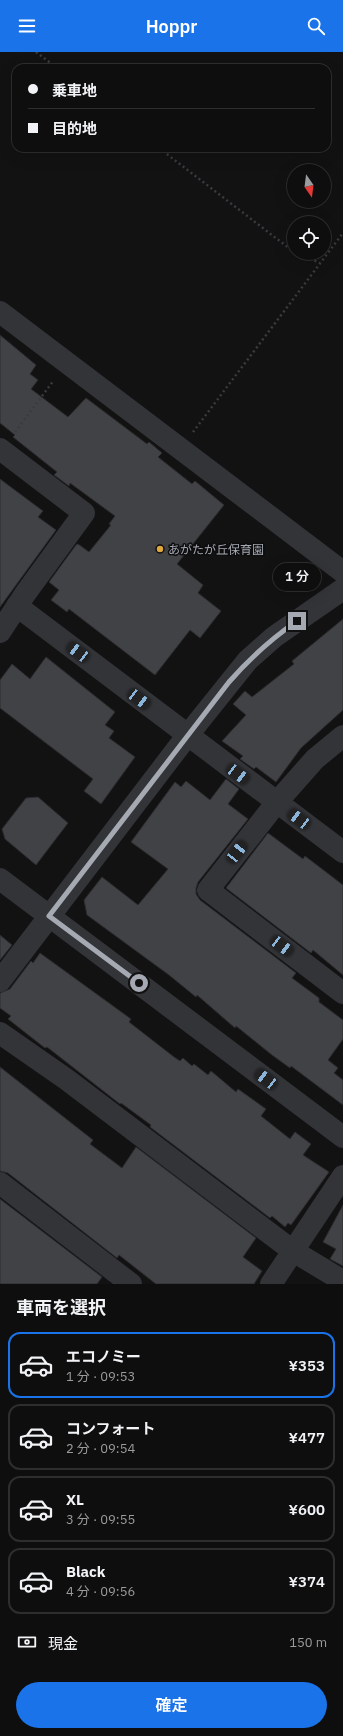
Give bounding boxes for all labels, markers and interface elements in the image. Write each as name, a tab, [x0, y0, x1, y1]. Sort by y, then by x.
icon: menu	[16, 15, 38, 37]
text: Hoppr	[146, 15, 197, 38]
icon: search	[305, 15, 327, 37]
text: 乗車地	[52, 81, 97, 100]
text: 目的地	[52, 119, 97, 138]
north arrow	[287, 164, 331, 208]
map controls	[287, 164, 331, 260]
button: locate	[287, 216, 331, 260]
place label: あがたが丘保育園	[168, 542, 264, 557]
marker: あがたが丘保育園	[155, 544, 165, 554]
callout: 1 分	[273, 563, 321, 591]
text: 1 分	[285, 568, 309, 585]
route end	[288, 612, 306, 630]
car	[65, 640, 91, 664]
car	[126, 687, 152, 711]
car	[225, 762, 251, 786]
car	[286, 807, 312, 831]
car	[225, 839, 249, 865]
car	[269, 934, 295, 958]
route start	[130, 974, 148, 992]
car	[253, 1067, 279, 1091]
text: 車両を選択	[16, 1296, 106, 1319]
icon: car	[18, 1347, 54, 1383]
text: エコノミー	[66, 1347, 141, 1366]
text: ¥353	[288, 1356, 325, 1375]
text: 1 分 · 09:53	[66, 1368, 135, 1385]
icon: car	[18, 1419, 54, 1455]
text: コンフォート	[66, 1419, 156, 1438]
text: ¥477	[288, 1428, 325, 1447]
text: 2 分 · 09:54	[66, 1440, 135, 1457]
text: XL	[66, 1490, 84, 1509]
icon: car	[18, 1491, 54, 1527]
text: ¥600	[288, 1500, 325, 1519]
text: 3 分 · 09:55	[66, 1511, 135, 1528]
text: Black	[66, 1562, 106, 1581]
icon: car	[18, 1563, 54, 1599]
text: ¥374	[288, 1572, 325, 1591]
text: 4 分 · 09:56	[66, 1583, 135, 1600]
icon: cash	[16, 1631, 38, 1653]
text: 現金	[48, 1634, 78, 1653]
text: 150 m	[289, 1634, 327, 1651]
button: 確定	[16, 1682, 327, 1728]

